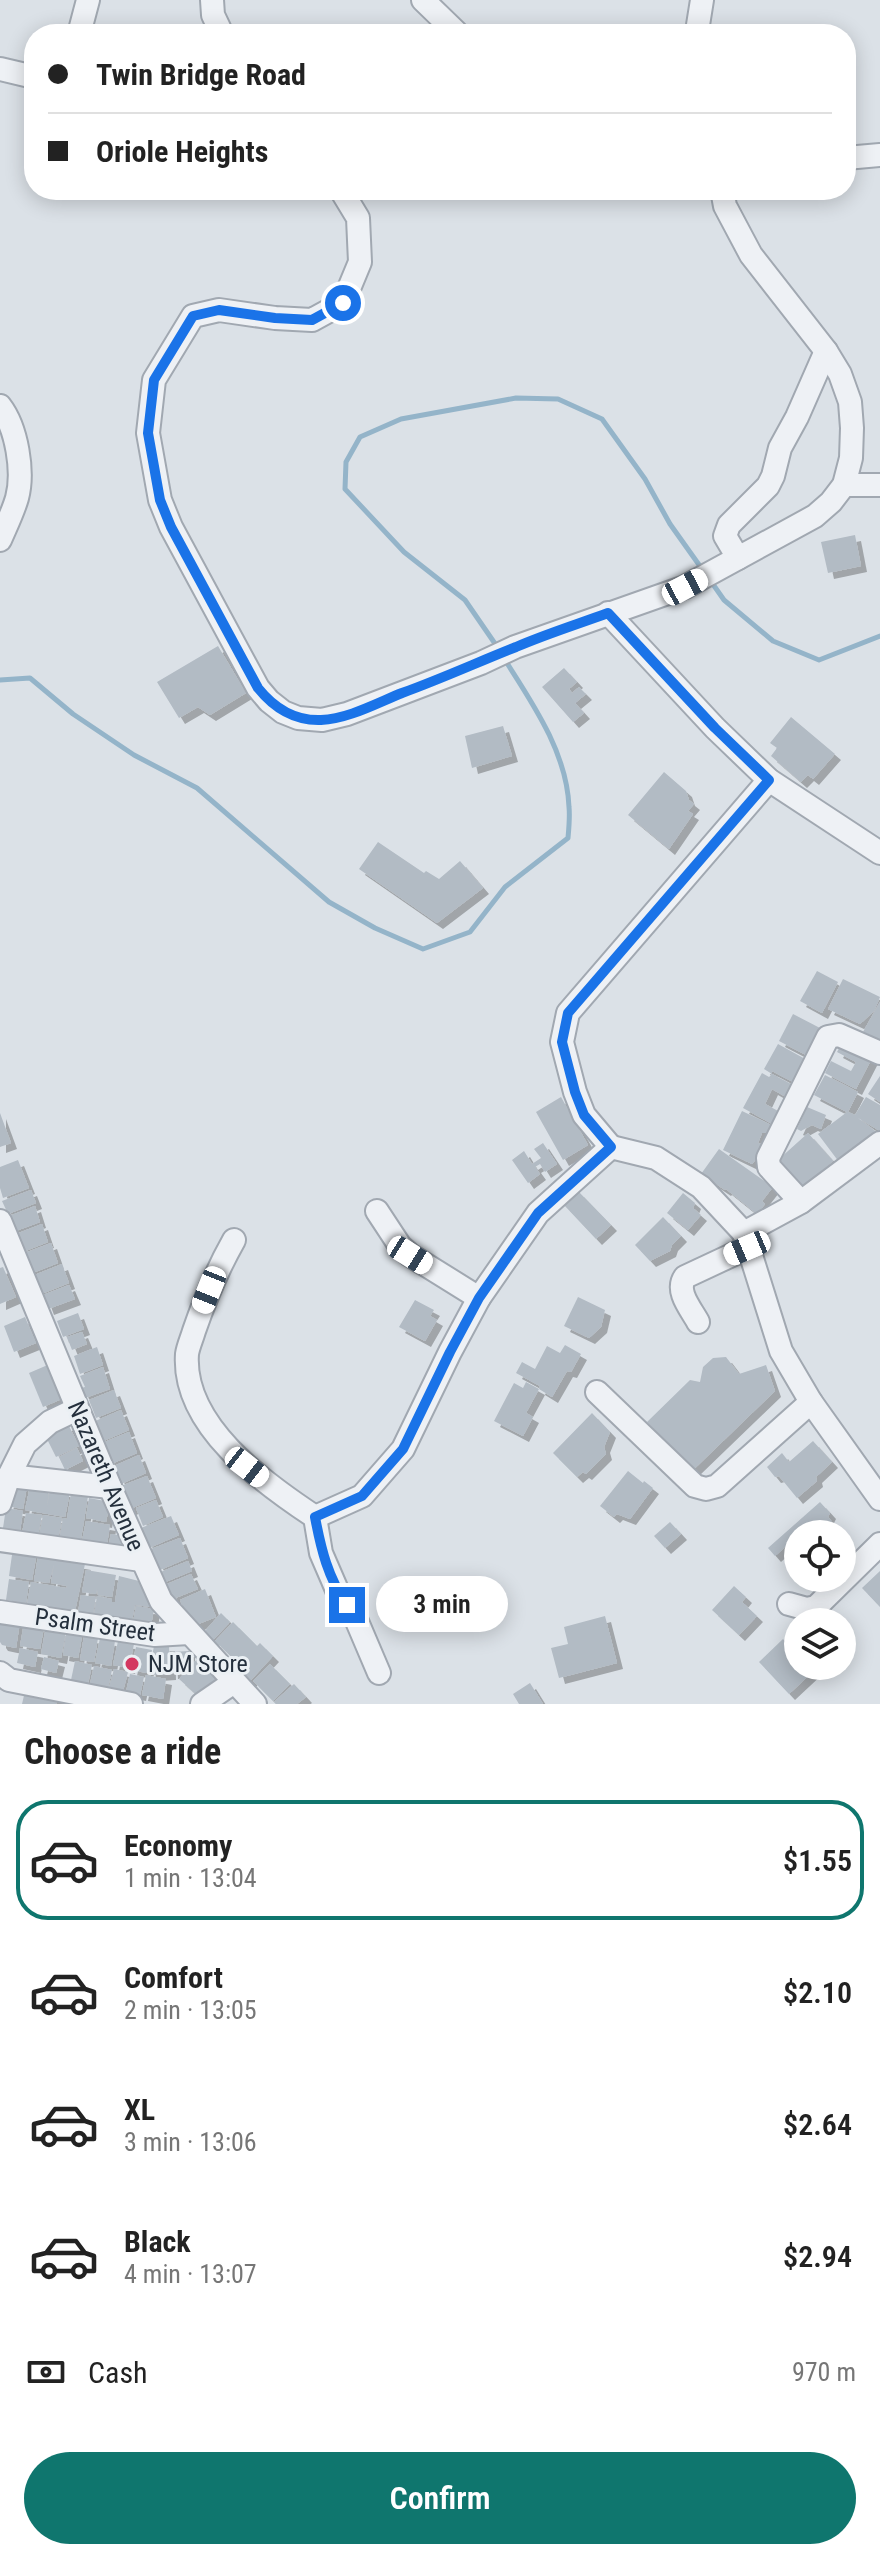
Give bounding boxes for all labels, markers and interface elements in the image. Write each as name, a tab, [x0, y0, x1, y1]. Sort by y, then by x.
text: Twin Bridge Road	[96, 57, 306, 92]
text: Oriole Heights	[96, 134, 268, 169]
route start	[325, 285, 361, 321]
car	[658, 565, 712, 609]
car	[720, 1228, 774, 1268]
car	[383, 1232, 437, 1278]
car	[189, 1263, 229, 1317]
street label: Nazareth Avenue	[62, 1397, 150, 1555]
car	[221, 1443, 273, 1491]
map controls	[784, 1520, 856, 1680]
button: locate	[784, 1520, 856, 1592]
callout: 3 min	[375, 1577, 507, 1633]
route end	[329, 1587, 365, 1623]
text: 3 min	[413, 1589, 471, 1619]
street label: Psalm Street	[33, 1603, 157, 1647]
button: layers	[784, 1608, 856, 1680]
place label: NJM Store	[148, 1650, 248, 1678]
marker: NJM Store	[123, 1655, 141, 1673]
text: Choose a ride	[24, 1731, 221, 1773]
icon: car	[28, 1824, 100, 1896]
text: Economy	[124, 1828, 232, 1863]
text: $1.55	[783, 1843, 852, 1878]
text: 1 min · 13:04	[124, 1863, 257, 1893]
icon: car	[28, 1956, 100, 2028]
text: Comfort	[124, 1960, 223, 1995]
text: $2.10	[783, 1975, 852, 2010]
text: 2 min · 13:05	[124, 1995, 257, 2025]
icon: car	[28, 2088, 100, 2160]
text: XL	[124, 2092, 155, 2127]
text: $2.64	[783, 2107, 852, 2142]
text: 3 min · 13:06	[124, 2127, 257, 2157]
icon: car	[28, 2220, 100, 2292]
text: Black	[124, 2224, 191, 2259]
text: $2.94	[783, 2239, 852, 2274]
text: 4 min · 13:07	[124, 2259, 257, 2289]
icon: cash	[24, 2350, 68, 2394]
text: Cash	[88, 2355, 148, 2390]
text: 970 m	[792, 2357, 856, 2387]
button: Confirm	[24, 2452, 856, 2544]

